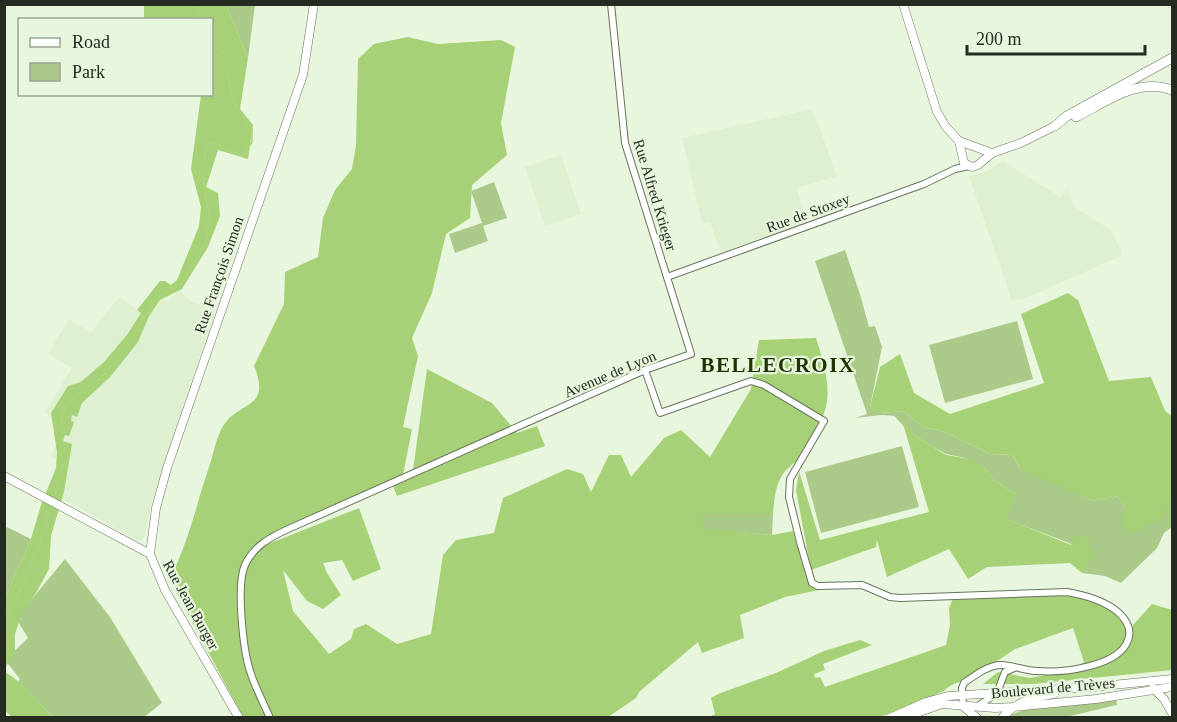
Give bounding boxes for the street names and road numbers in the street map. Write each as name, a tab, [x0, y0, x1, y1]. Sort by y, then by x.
street label: Rue Alfred Krieger	[630, 137, 680, 253]
street label: Rue de Stoxey	[764, 190, 852, 235]
street label: Rue François Simon	[191, 214, 247, 336]
street label: Avenue de Lyon	[562, 347, 659, 401]
street label: Rue Jean Burger	[160, 558, 222, 652]
street label: Boulevard de Trèves	[990, 675, 1116, 701]

